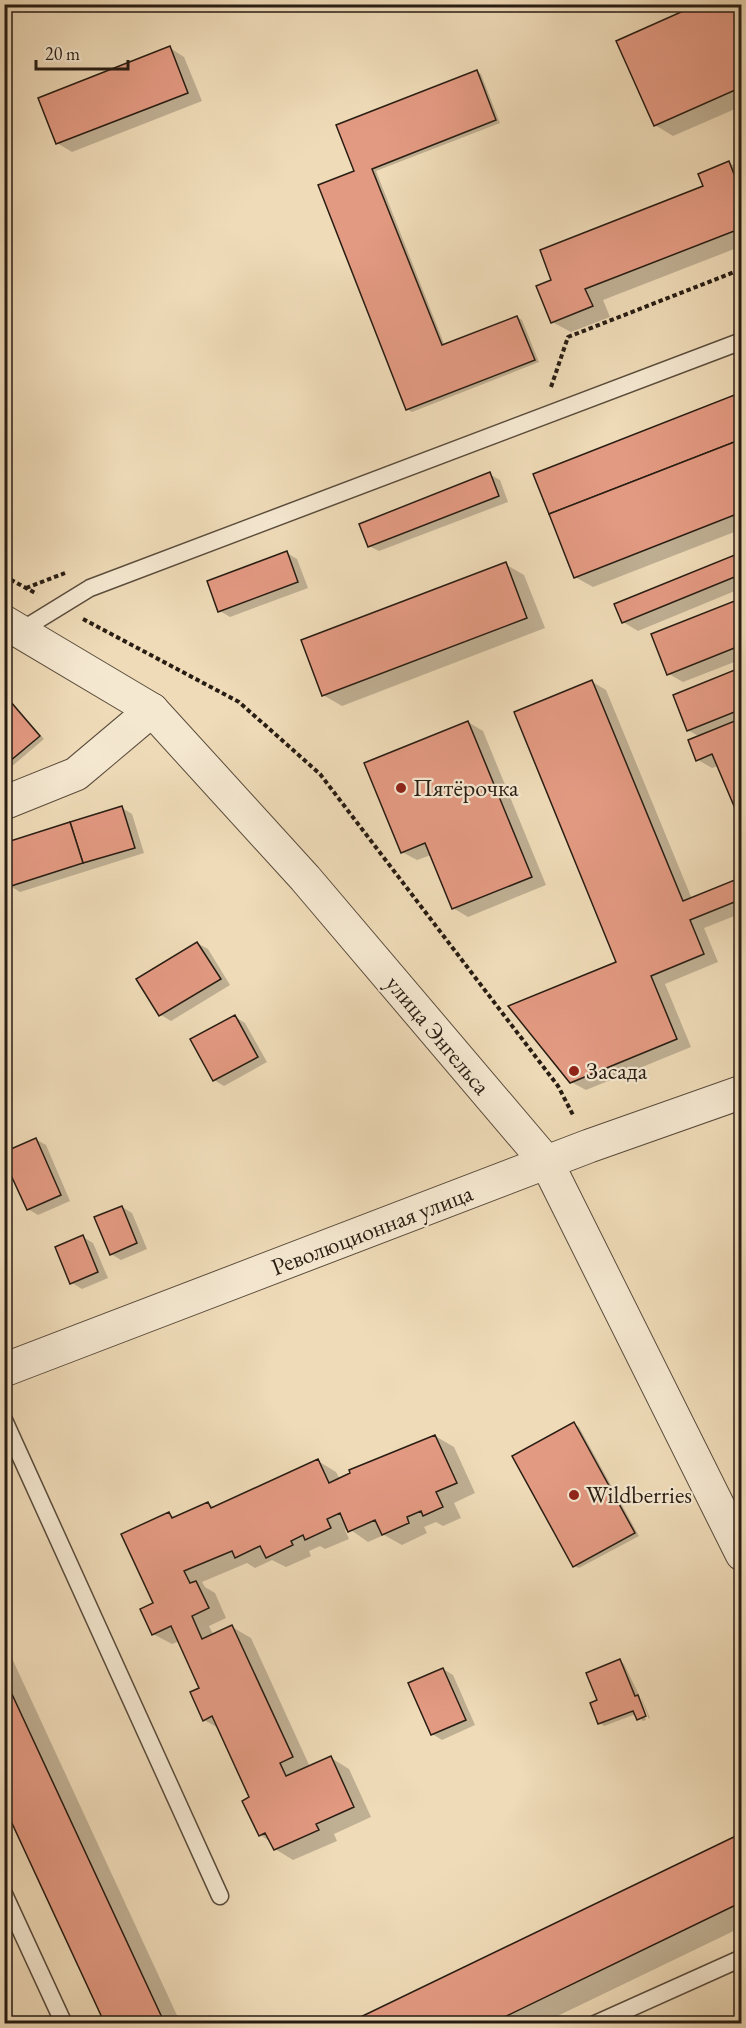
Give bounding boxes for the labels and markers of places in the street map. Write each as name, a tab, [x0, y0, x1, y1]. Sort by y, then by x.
place label: Пятёрочка	[413, 772, 519, 803]
marker: Пятёрочка	[394, 781, 408, 795]
place label: Засада	[586, 1055, 648, 1086]
marker: Засада	[567, 1064, 581, 1078]
place label: Wildberries	[586, 1479, 692, 1510]
marker: Wildberries	[567, 1488, 581, 1502]

